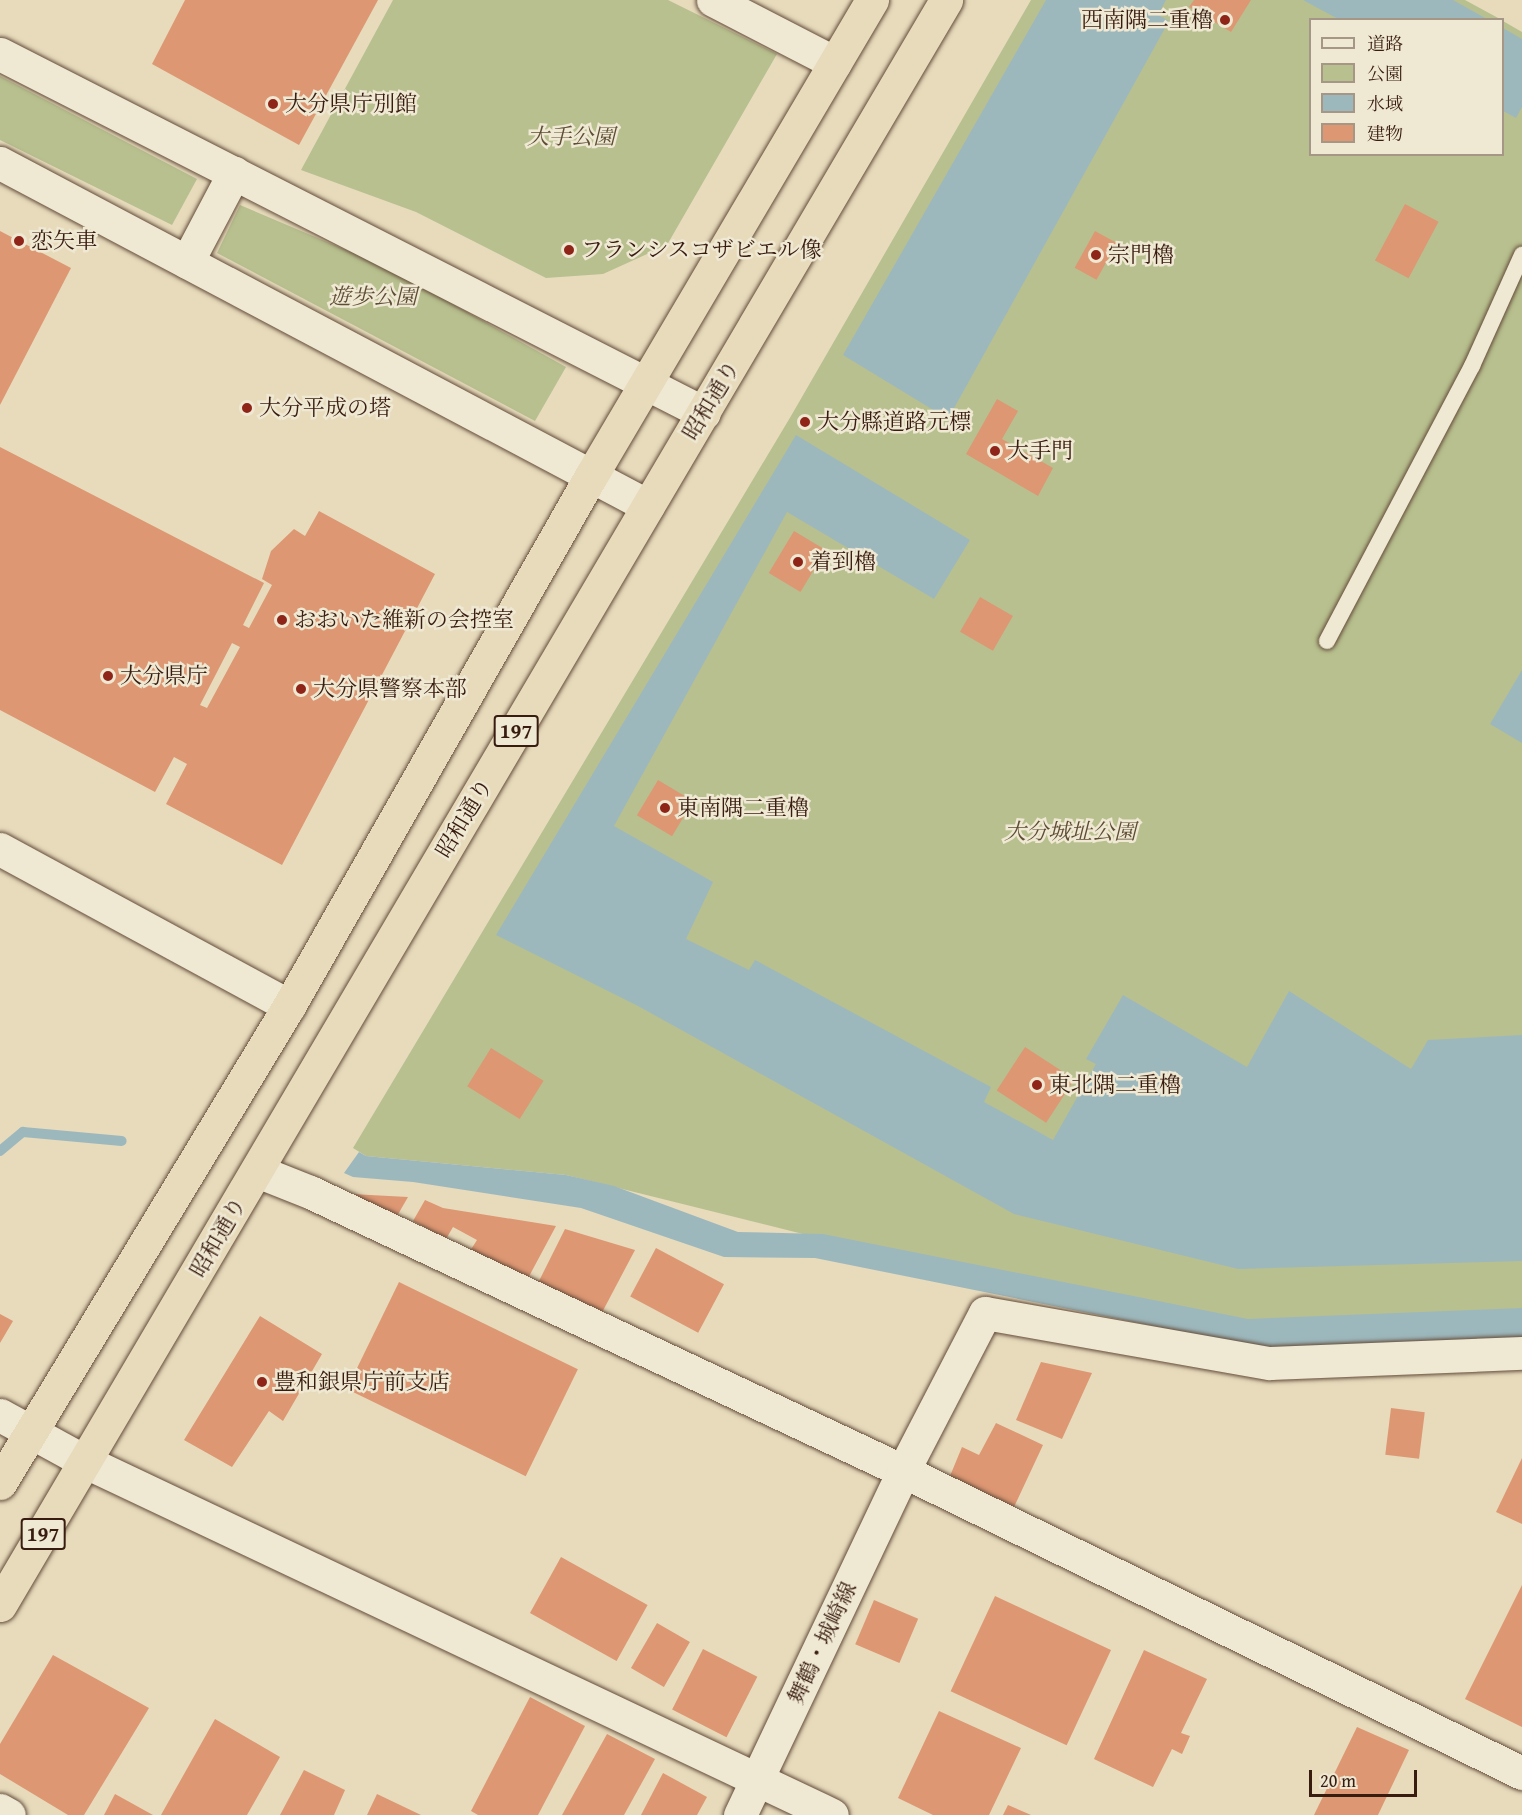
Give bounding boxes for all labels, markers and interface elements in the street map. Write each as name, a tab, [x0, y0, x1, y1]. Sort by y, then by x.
place label: 西南隅二重櫓	[1081, 7, 1213, 33]
marker: 西南隅二重櫓	[1218, 13, 1232, 27]
legend	[1309, 18, 1504, 156]
text: 道路	[1367, 30, 1403, 57]
text: 公園	[1367, 60, 1403, 87]
text: 水域	[1367, 90, 1403, 117]
place label: 大分県庁別館	[285, 91, 417, 117]
marker: 大分県庁別館	[266, 97, 280, 111]
text: 建物	[1367, 120, 1403, 147]
park label: 大手公園	[527, 124, 615, 150]
place label: 恋矢車	[31, 228, 97, 254]
marker: 恋矢車	[12, 234, 26, 248]
place label: フランシスコザビエル像	[581, 237, 823, 263]
place label: 宗門櫓	[1108, 242, 1174, 268]
marker: フランシスコザビエル像	[562, 243, 576, 257]
marker: 宗門櫓	[1089, 248, 1103, 262]
park label: 遊歩公園	[329, 284, 417, 310]
street label: 昭和通り	[677, 355, 745, 445]
place label: 大分平成の塔	[259, 395, 391, 421]
marker: 大分平成の塔	[240, 401, 254, 415]
place label: 大分縣道路元標	[817, 409, 971, 435]
marker: 大分縣道路元標	[798, 415, 812, 429]
place label: 大手門	[1007, 438, 1073, 464]
marker: 大手門	[988, 444, 1002, 458]
place label: 着到櫓	[810, 549, 876, 575]
marker: 着到櫓	[791, 555, 805, 569]
place label: おおいた維新の会控室	[294, 607, 514, 633]
marker: おおいた維新の会控室	[275, 613, 289, 627]
place label: 大分県庁	[120, 663, 208, 689]
marker: 大分県庁	[101, 669, 115, 683]
place label: 大分県警察本部	[313, 676, 467, 702]
marker: 大分県警察本部	[294, 682, 308, 696]
road number: 197	[494, 713, 538, 749]
street label: 昭和通り	[430, 773, 498, 863]
place label: 東南隅二重櫓	[677, 795, 809, 821]
marker: 東南隅二重櫓	[658, 801, 672, 815]
park label: 大分城址公園	[1004, 819, 1136, 845]
place label: 東北隅二重櫓	[1049, 1072, 1181, 1098]
marker: 東北隅二重櫓	[1030, 1078, 1044, 1092]
street label: 昭和通り	[185, 1192, 251, 1282]
place label: 豊和銀県庁前支店	[274, 1369, 450, 1395]
marker: 豊和銀県庁前支店	[255, 1375, 269, 1389]
road number: 197	[20, 1516, 66, 1552]
street label: 舞鶴・城崎線	[782, 1578, 862, 1708]
scale bar	[1312, 1758, 1420, 1796]
text: 20 m	[1320, 1767, 1356, 1794]

